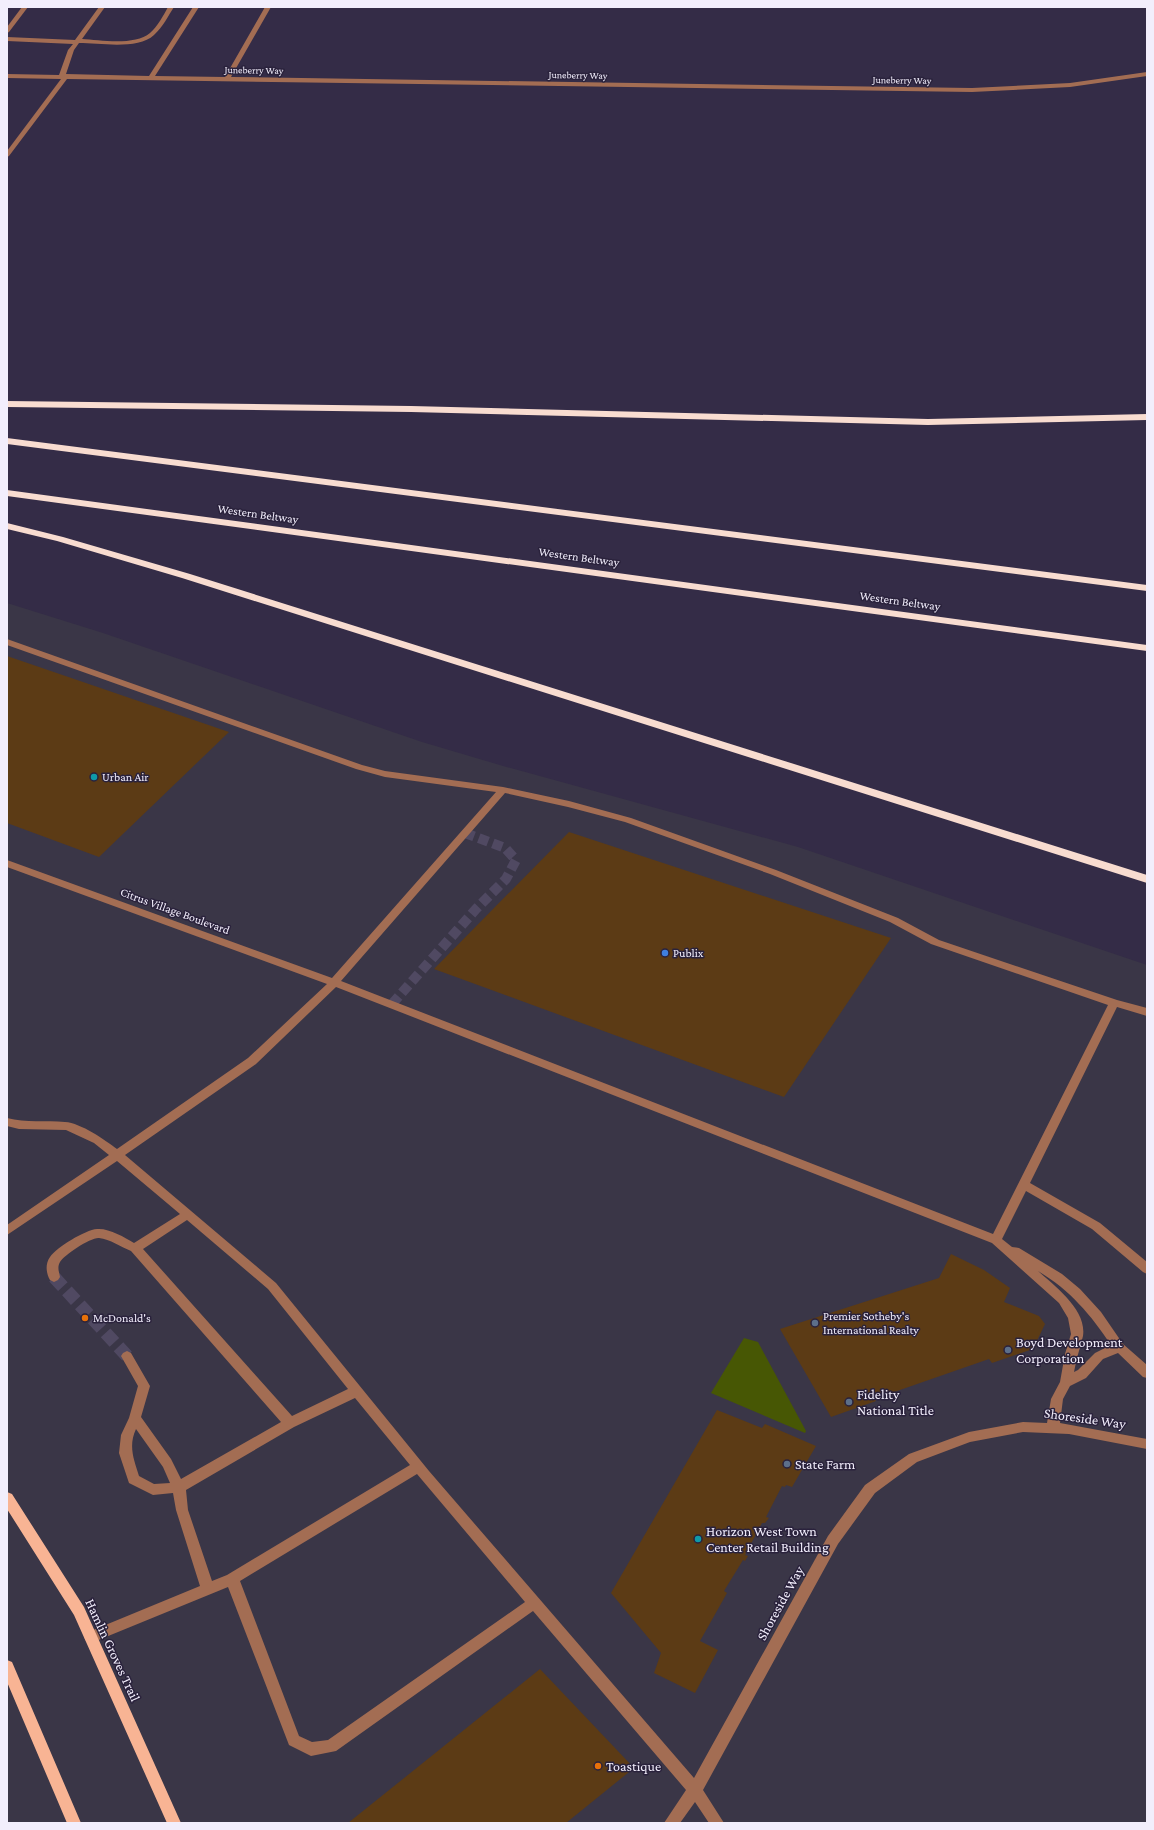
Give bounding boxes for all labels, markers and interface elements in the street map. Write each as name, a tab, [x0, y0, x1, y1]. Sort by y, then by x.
street label: Juneberry Way	[223, 64, 284, 76]
street label: Juneberry Way	[547, 69, 608, 81]
street label: Juneberry Way	[871, 74, 932, 86]
street label: Western Beltway	[217, 501, 300, 527]
street label: Western Beltway	[538, 544, 621, 570]
street label: Western Beltway	[859, 588, 942, 614]
place label: Urban Air	[102, 770, 149, 784]
marker: Urban Air	[89, 772, 99, 782]
street label: Citrus Village Boulevard	[118, 885, 232, 938]
place label: Publix	[673, 946, 704, 960]
marker: Publix	[660, 948, 670, 958]
place label: Premier Sotheby's International Realty	[823, 1309, 919, 1337]
place label: McDonald's	[93, 1311, 151, 1325]
marker: McDonald's	[80, 1313, 90, 1323]
marker: Premier Sotheby's International Realty	[810, 1318, 820, 1328]
place label: Boyd Development Corporation	[1016, 1334, 1123, 1366]
marker: Boyd Development Corporation	[1003, 1345, 1013, 1355]
place label: Fidelity National Title	[857, 1386, 934, 1418]
marker: Fidelity National Title	[844, 1397, 854, 1407]
street label: Shoreside Way	[1043, 1404, 1127, 1432]
place label: State Farm	[795, 1456, 855, 1472]
marker: State Farm	[782, 1459, 792, 1469]
place label: Horizon West Town Center Retail Building	[706, 1523, 829, 1555]
marker: Horizon West Town Center Retail Building	[693, 1534, 703, 1544]
street label: Shoreside Way	[753, 1563, 807, 1643]
street label: Hamlin Groves Trail	[82, 1596, 144, 1704]
place label: Toastique	[606, 1758, 661, 1774]
marker: Toastique	[593, 1761, 603, 1771]

